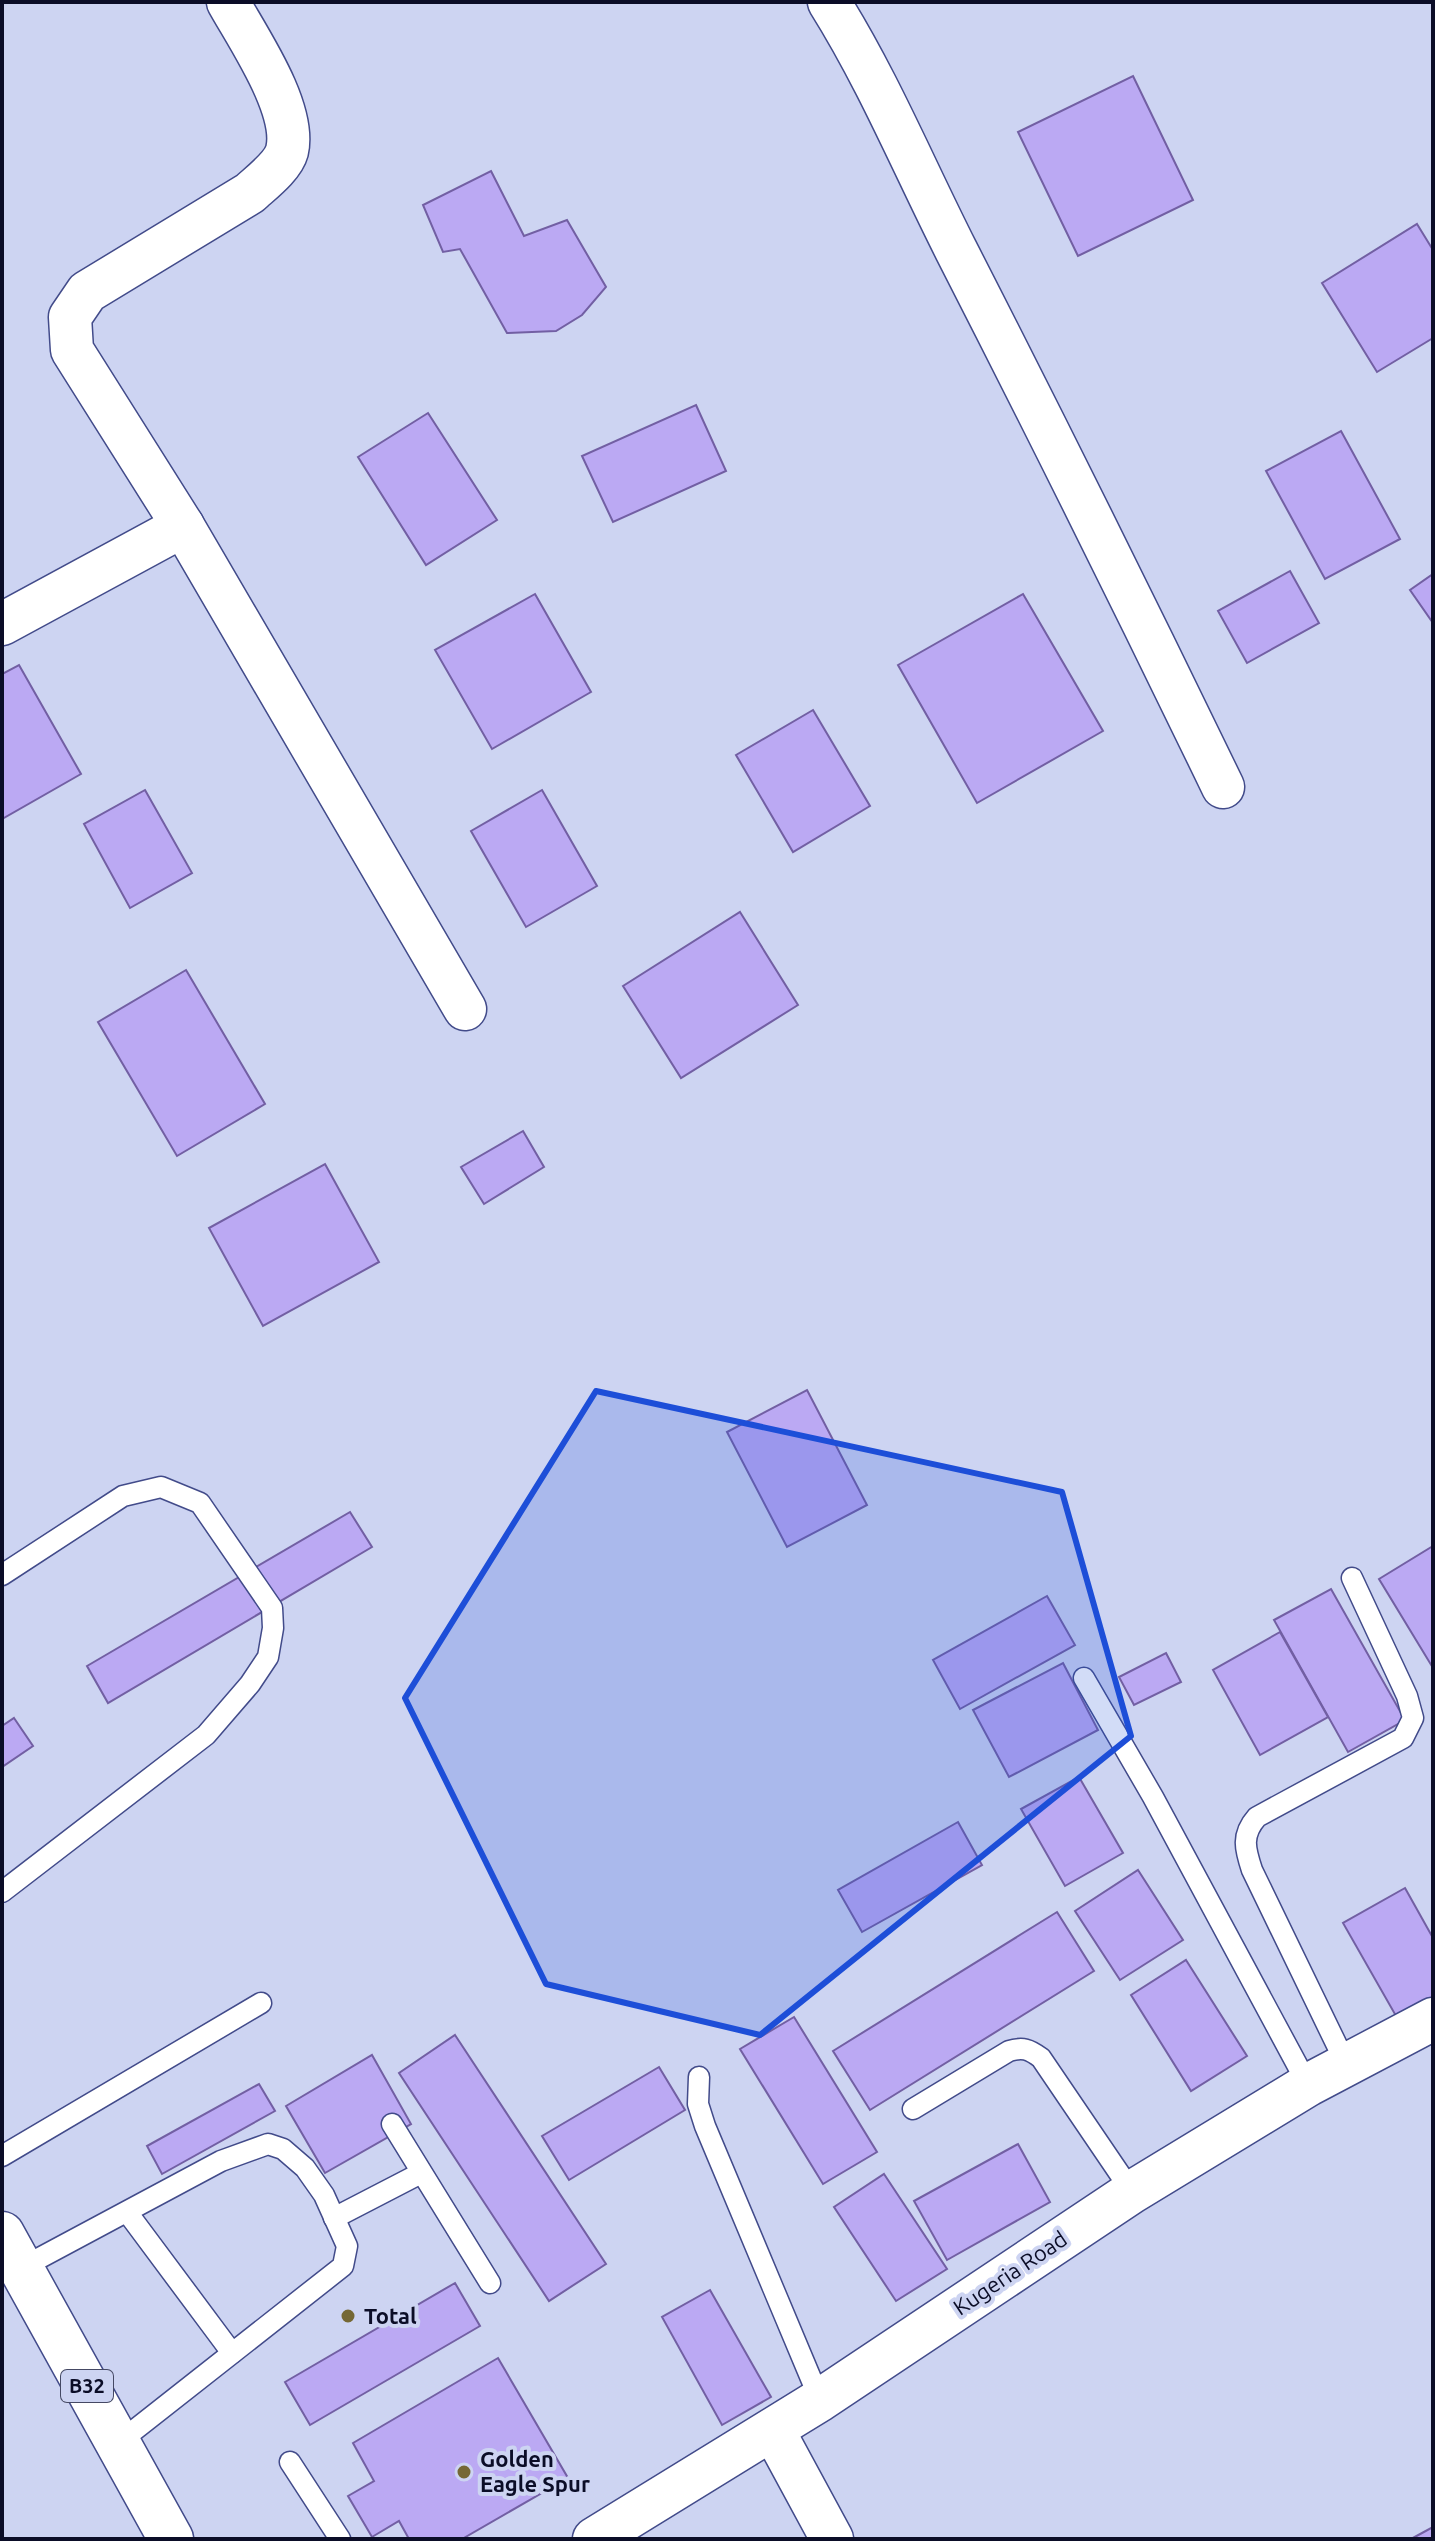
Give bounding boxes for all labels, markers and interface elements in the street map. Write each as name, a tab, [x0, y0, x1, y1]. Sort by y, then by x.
street label: Kugeria Road	[948, 2225, 1071, 2320]
place label: Total	[364, 2303, 417, 2328]
marker: Total	[339, 2307, 357, 2325]
road number: B32	[61, 2370, 113, 2402]
place label: Golden Eagle Spur	[480, 2446, 590, 2496]
marker: Golden Eagle Spur	[455, 2463, 473, 2481]

